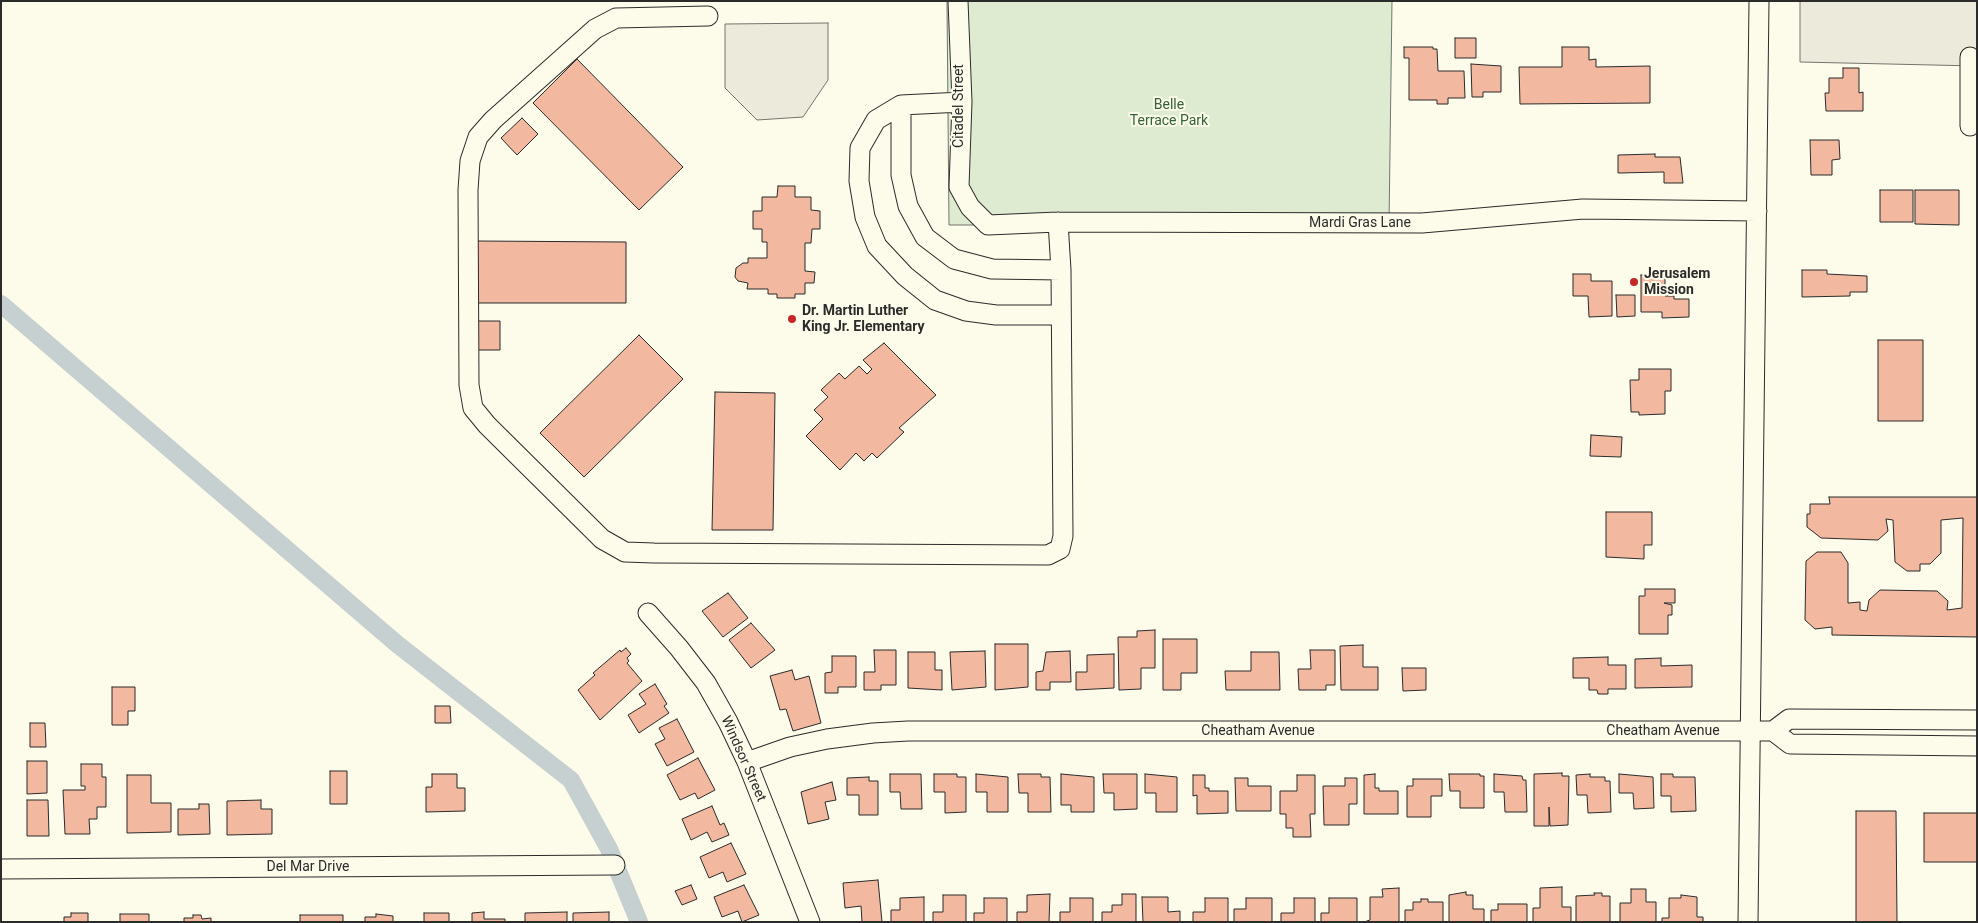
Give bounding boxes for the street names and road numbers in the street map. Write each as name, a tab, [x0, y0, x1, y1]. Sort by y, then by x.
street label: Citadel Street	[951, 64, 967, 148]
street label: Mardi Gras Lane	[1309, 215, 1411, 231]
street label: Windsor Street	[717, 714, 769, 804]
street label: Cheatham Avenue	[1201, 723, 1315, 739]
street label: Cheatham Avenue	[1606, 723, 1720, 739]
street label: Del Mar Drive	[267, 859, 349, 875]

